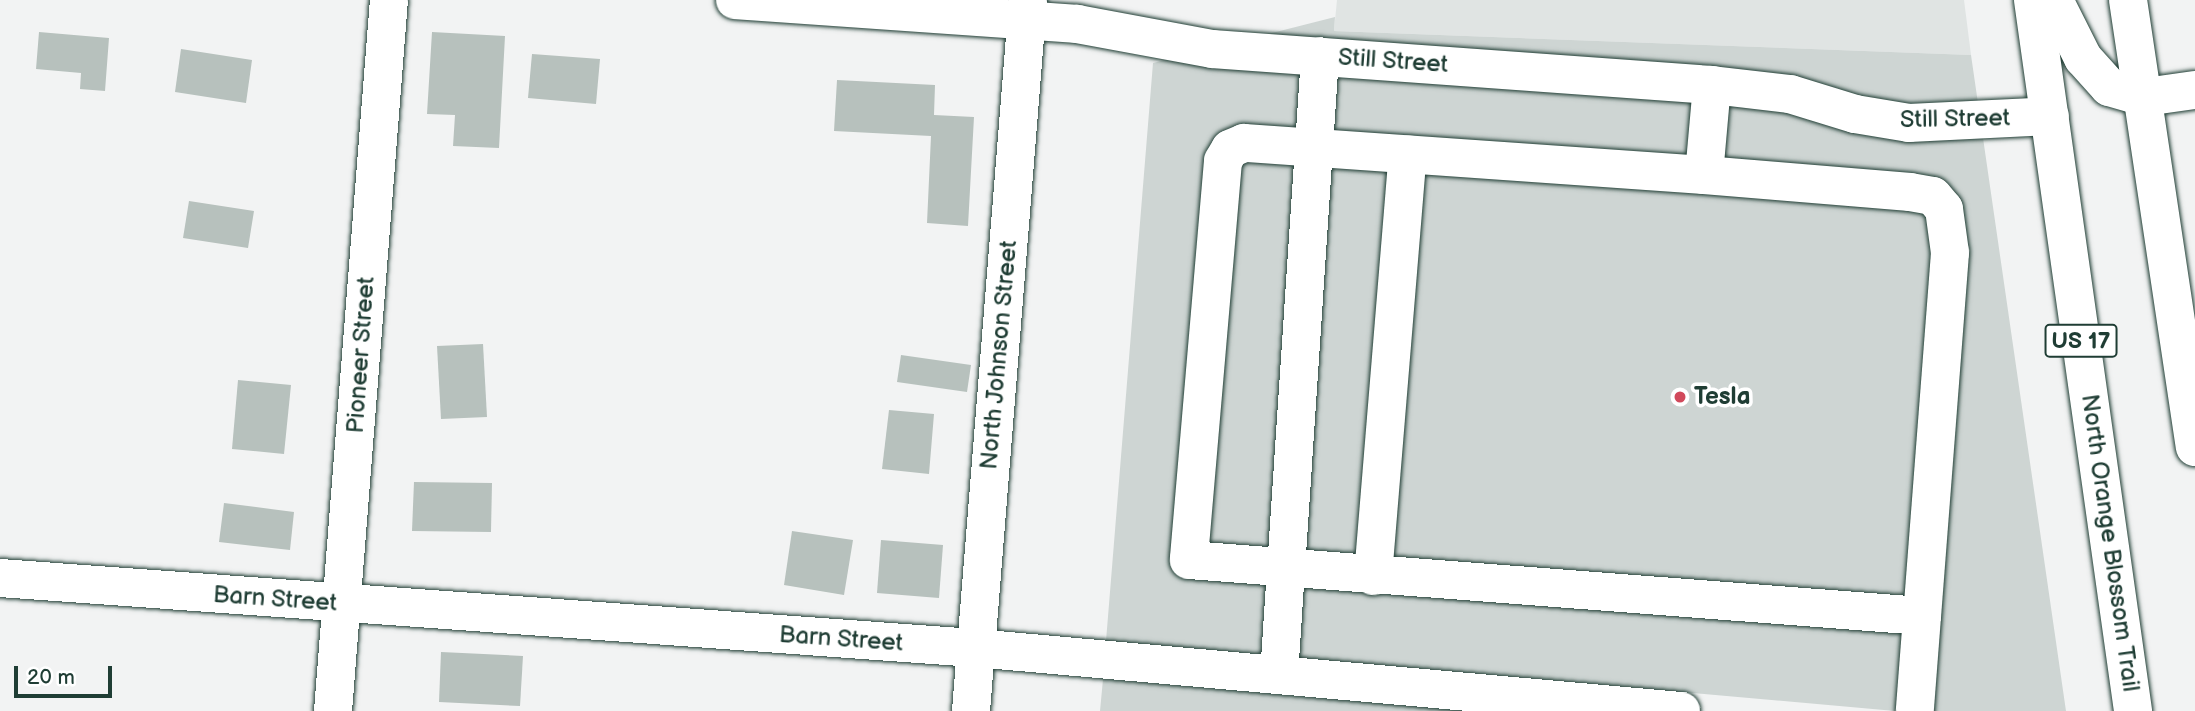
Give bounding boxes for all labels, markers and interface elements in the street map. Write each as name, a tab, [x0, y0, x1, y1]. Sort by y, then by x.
street label: Still Street	[1337, 43, 1449, 79]
street label: Still Street	[1899, 104, 2011, 134]
street label: North Johnson Street	[975, 238, 1023, 472]
street label: Pioneer Street	[341, 275, 381, 435]
road number: US 17	[2044, 322, 2118, 360]
place label: Tesla	[1694, 383, 1750, 411]
marker: Tesla	[1672, 389, 1688, 405]
street label: North Orange Blossom Trail	[2075, 392, 2145, 694]
street label: Barn Street	[212, 580, 338, 618]
street label: Barn Street	[778, 620, 904, 658]
scale bar	[18, 652, 116, 696]
text: 20 m	[27, 665, 75, 690]

